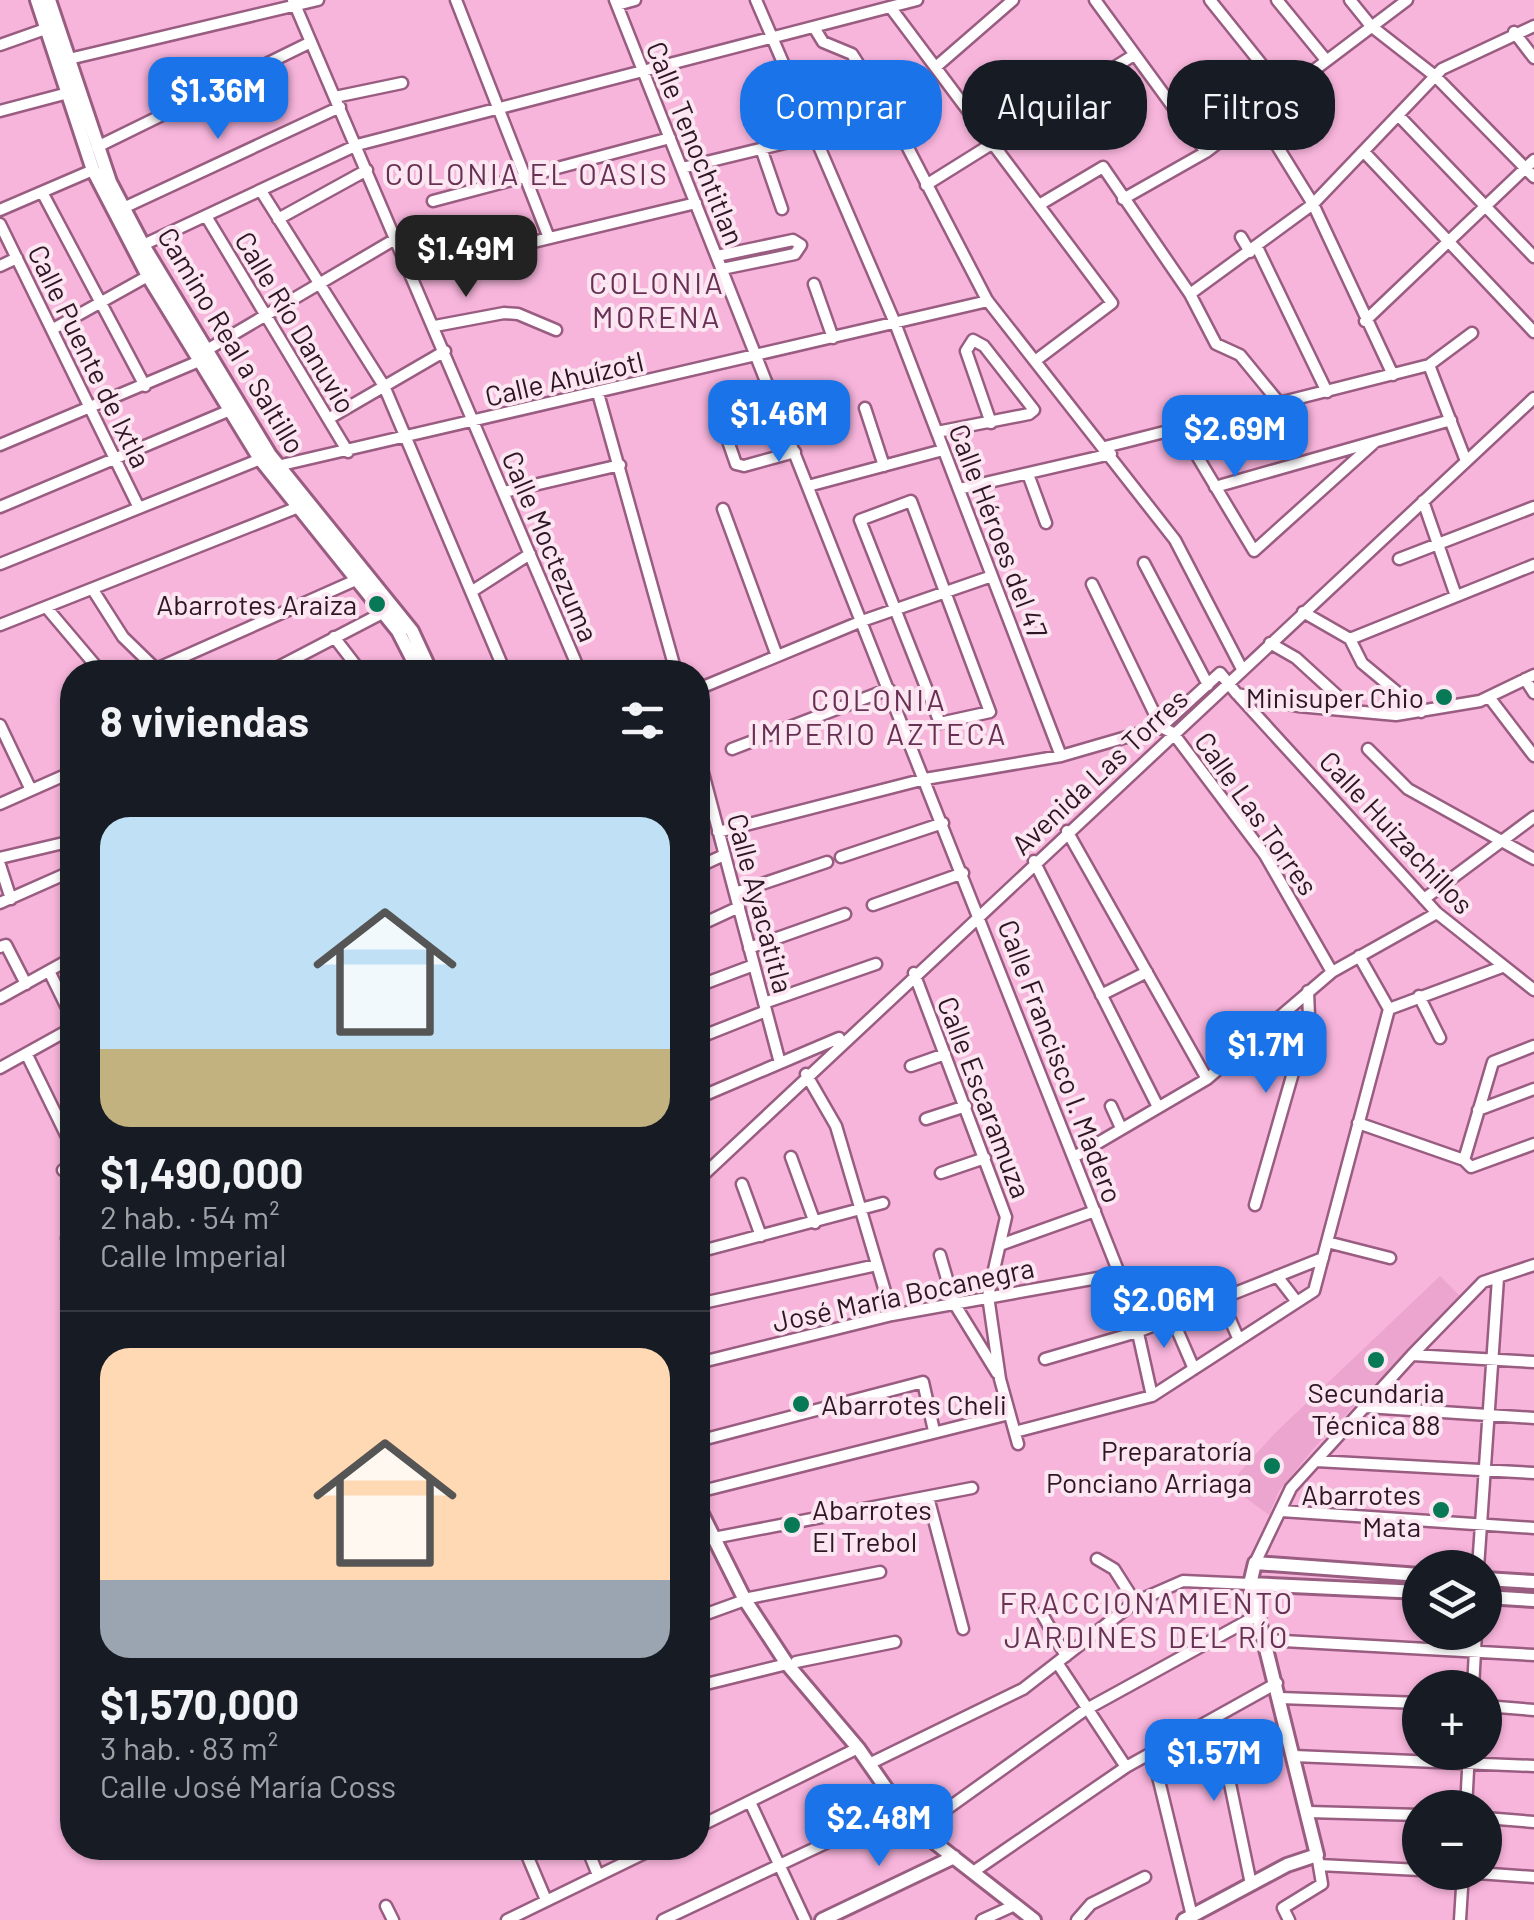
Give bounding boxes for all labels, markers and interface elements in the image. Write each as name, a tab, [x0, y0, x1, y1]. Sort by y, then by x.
street label: Calle Tenochtitlan	[640, 36, 752, 250]
pin: $1.36M	[137, 57, 299, 142]
chip: Comprar	[740, 60, 942, 150]
chip: Alquilar	[962, 60, 1147, 150]
chip: Filtros	[1167, 60, 1335, 150]
text: $1.36M	[170, 70, 266, 108]
district label: COLONIA EL OASIS	[385, 155, 669, 191]
pin: $1.49M	[385, 215, 547, 300]
street label: Camino Real a Saltillo	[151, 221, 313, 459]
street label: Calle Río Danuvio	[228, 225, 364, 419]
text: $1.49M	[417, 228, 515, 266]
street label: Calle Puente de Ixtla	[21, 239, 159, 473]
district label: COLONIA MORENA	[589, 264, 725, 334]
street label: Calle Ahuízotl	[481, 343, 647, 413]
pin: $1.46M	[698, 380, 860, 465]
text: $1.46M	[730, 393, 828, 431]
pin: $2.69M	[1154, 395, 1316, 480]
text: $2.69M	[1184, 408, 1286, 446]
street label: Calle Héroes del 47	[942, 419, 1056, 643]
street label: Calle Moctezuma	[495, 445, 607, 647]
place label: Abarrotes Araiza	[156, 587, 357, 621]
marker: Abarrotes Araiza	[366, 593, 388, 615]
place label: Minisuper Chio	[1246, 680, 1424, 714]
district label: COLONIA IMPERIO AZTECA	[750, 681, 1008, 751]
street label: Avenida Las Torres	[1004, 681, 1194, 861]
marker: Minisuper Chio	[1433, 686, 1455, 708]
icon: filters	[615, 693, 670, 748]
text: 8 viviendas	[100, 695, 309, 745]
street label: Calle Las Torres	[1188, 725, 1326, 901]
street label: Calle Huizachillos	[1313, 744, 1481, 920]
street label: Calle Ayacatitla	[721, 809, 801, 997]
icon: home	[295, 882, 475, 1062]
street label: Calle Francisco I. Madero	[991, 915, 1131, 1207]
street label: Calle Escaramuza	[931, 991, 1039, 1203]
pin: $1.7M	[1196, 1011, 1336, 1096]
text: $1.7M	[1227, 1024, 1305, 1062]
text: $1,490,000	[100, 1147, 304, 1197]
text: 2 hab. · 54 m²	[100, 1197, 280, 1235]
text: Calle Imperial	[100, 1235, 287, 1273]
street label: José María Bocanegra	[769, 1250, 1037, 1338]
pin: $2.06M	[1083, 1266, 1245, 1351]
text: $2.06M	[1113, 1279, 1215, 1317]
marker: Secundaria Técnica 88	[1365, 1349, 1387, 1371]
place label: Secundaria Técnica 88	[1308, 1375, 1444, 1441]
place label: Abarrotes Cheli	[821, 1387, 1007, 1421]
marker: Abarrotes Cheli	[790, 1393, 812, 1415]
icon: home	[295, 1413, 475, 1593]
place label: Preparatoría Ponciano Arriaga	[1046, 1433, 1252, 1499]
marker: Preparatoría Ponciano Arriaga	[1261, 1455, 1283, 1477]
place label: Abarrotes Mata	[1301, 1477, 1421, 1543]
place label: Abarrotes El Trebol	[812, 1492, 932, 1558]
marker: Abarrotes Mata	[1430, 1499, 1452, 1521]
marker: Abarrotes El Trebol	[781, 1514, 803, 1536]
map controls	[1402, 1550, 1502, 1890]
button: layers	[1402, 1550, 1502, 1650]
district label: FRACCIONAMIENTO JARDINES DEL RÍO	[999, 1584, 1295, 1654]
button: +	[1402, 1670, 1502, 1770]
text: $1,570,000	[100, 1678, 299, 1728]
pin: $1.57M	[1133, 1719, 1295, 1804]
text: 3 hab. · 83 m²	[100, 1728, 278, 1766]
text: $1.57M	[1167, 1732, 1261, 1770]
text: Calle José María Coss	[100, 1766, 396, 1804]
pin: $2.48M	[798, 1784, 960, 1869]
button: −	[1402, 1790, 1502, 1890]
text: $2.48M	[827, 1797, 931, 1835]

